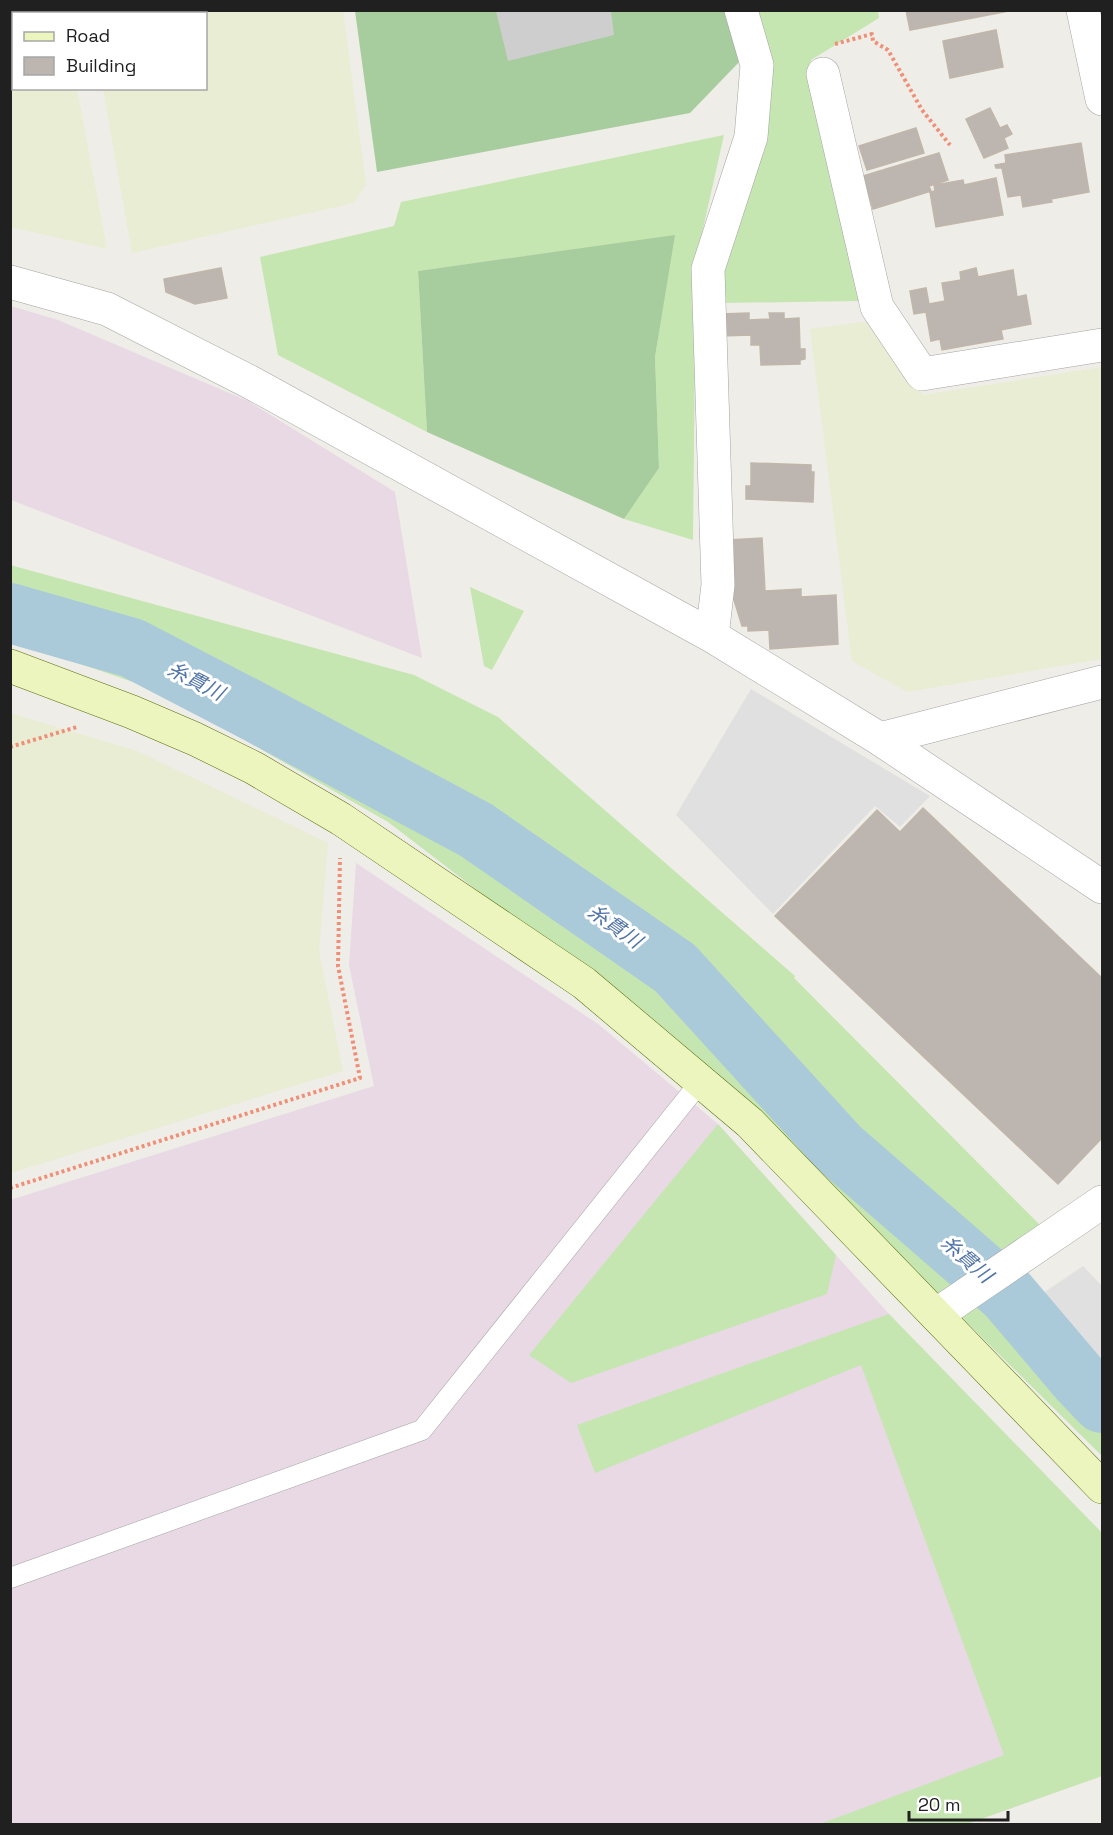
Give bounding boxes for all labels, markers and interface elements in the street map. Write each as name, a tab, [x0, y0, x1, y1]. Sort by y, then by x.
legend	[12, 12, 207, 90]
text: Road	[66, 24, 110, 47]
text: Building	[66, 54, 136, 77]
water label: 糸貫川	[163, 656, 230, 707]
water label: 糸貫川	[583, 898, 649, 955]
water label: 糸貫川	[936, 1230, 1000, 1290]
scale bar	[909, 1784, 1008, 1822]
text: 20 m	[918, 1793, 961, 1816]

